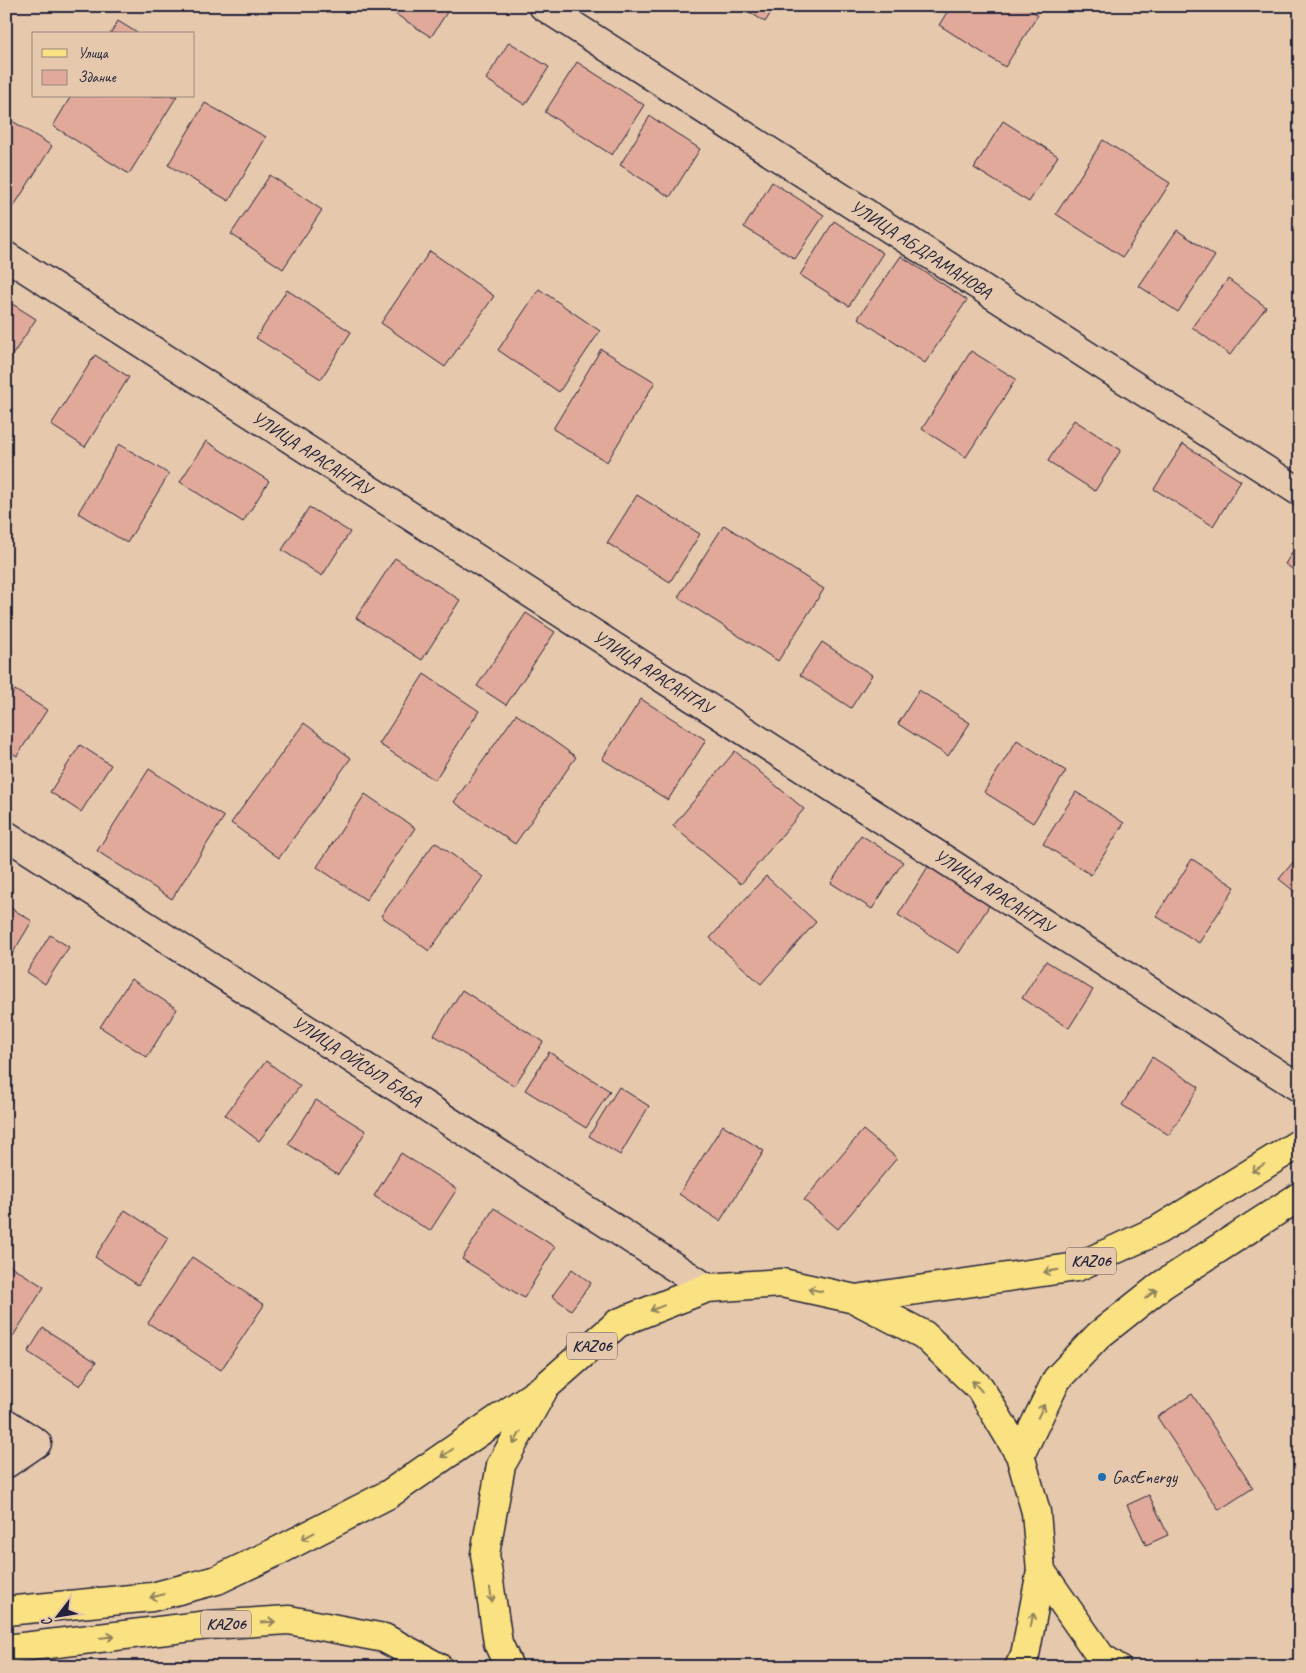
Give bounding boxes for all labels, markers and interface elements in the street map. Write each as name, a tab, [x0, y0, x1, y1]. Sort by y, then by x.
legend	[32, 32, 195, 98]
text: Улица	[78, 44, 109, 63]
text: Здание	[78, 68, 117, 87]
street label: УЛИЦА АБДРАМАНОВА	[846, 195, 997, 303]
street label: УЛИЦА АРАСАНТАУ	[248, 406, 378, 501]
street label: УЛИЦА АРАСАНТАУ	[589, 625, 719, 720]
street label: УЛИЦА АРАСАНТАУ	[930, 844, 1060, 939]
street label: УЛИЦА ОЙСЫЛ БАБА	[288, 1011, 426, 1111]
one-way arrow	[1252, 1164, 1266, 1174]
road number: KАZ06	[1066, 1248, 1116, 1274]
one-way arrow	[1044, 1266, 1060, 1276]
one-way arrow	[807, 1285, 823, 1294]
one-way arrow	[1144, 1289, 1158, 1299]
one-way arrow	[650, 1304, 665, 1313]
road number: KАZ06	[567, 1332, 617, 1360]
one-way arrow	[971, 1380, 983, 1392]
one-way arrow	[1037, 1404, 1046, 1419]
one-way arrow	[511, 1430, 521, 1445]
one-way arrow	[440, 1448, 454, 1458]
place label: GasEnergy	[1112, 1466, 1179, 1488]
marker: GasEnergy	[1096, 1471, 1108, 1483]
one-way arrow	[300, 1531, 315, 1541]
one-way arrow	[486, 1586, 496, 1602]
north arrow	[32, 1590, 82, 1640]
one-way arrow	[150, 1592, 166, 1601]
road number: KАZ06	[201, 1610, 251, 1638]
text: С	[37, 1613, 56, 1630]
one-way arrow	[1027, 1613, 1037, 1629]
one-way arrow	[260, 1617, 276, 1626]
one-way arrow	[98, 1632, 114, 1642]

